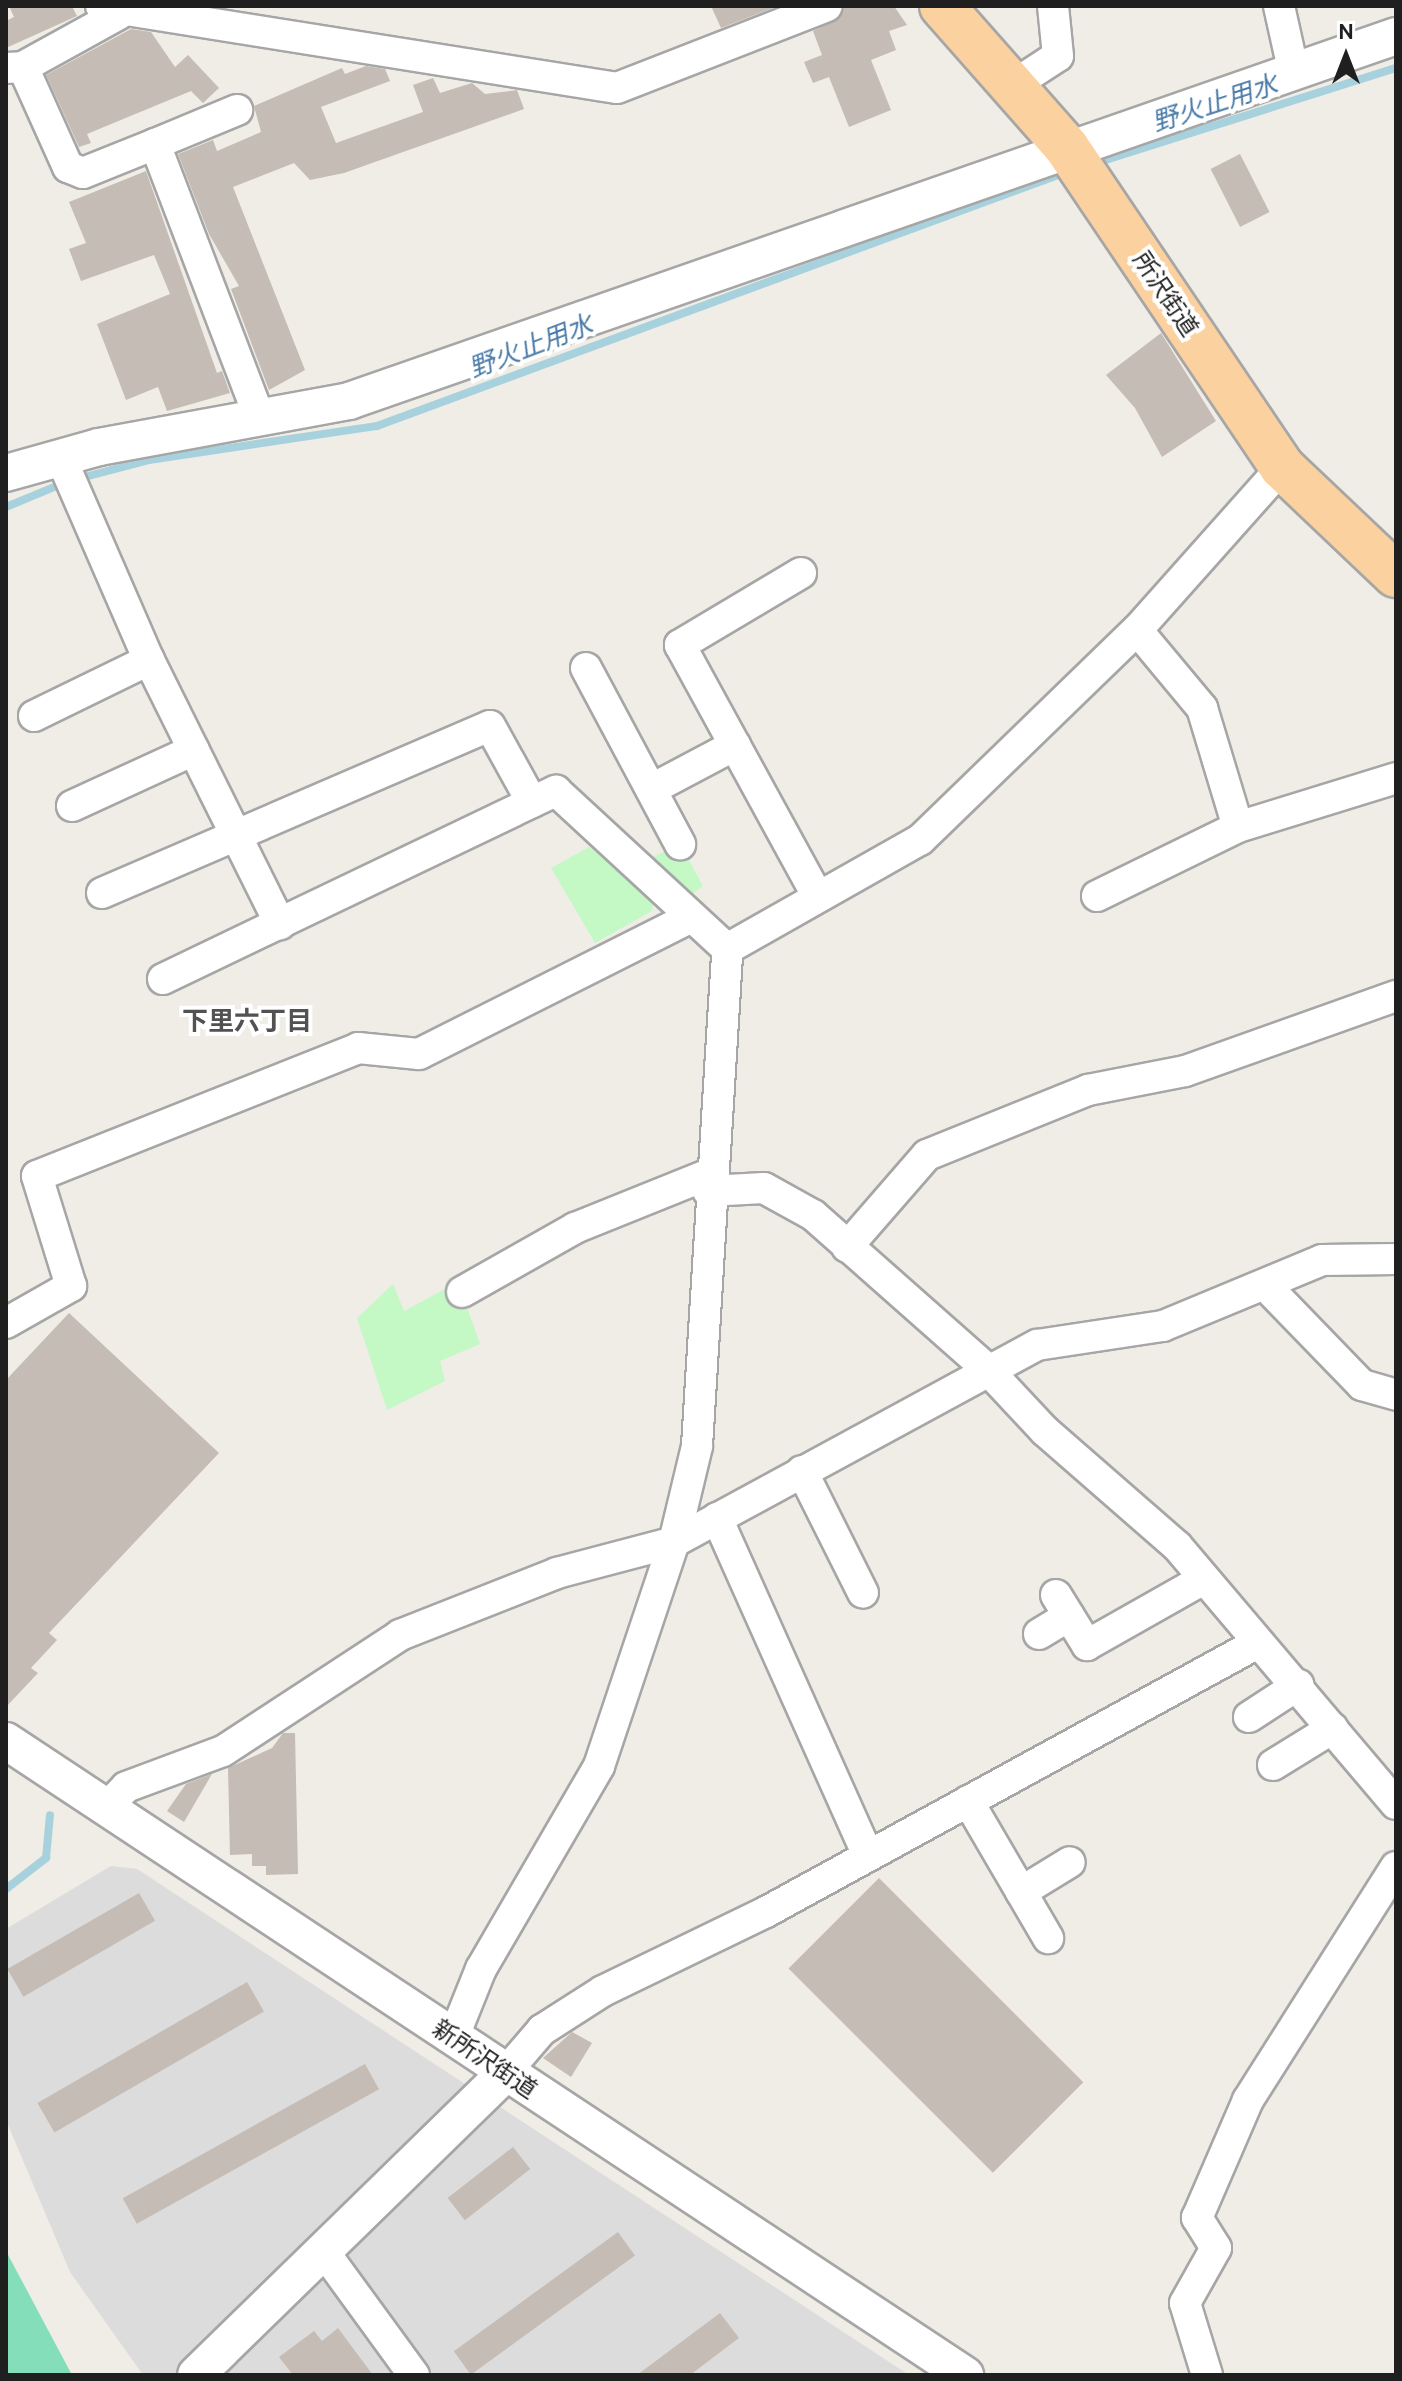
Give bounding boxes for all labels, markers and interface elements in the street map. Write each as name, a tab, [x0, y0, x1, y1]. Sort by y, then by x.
north arrow	[1306, 16, 1386, 96]
text: N	[1338, 18, 1354, 45]
water label: 野火止用水	[1148, 69, 1282, 139]
street label: 所沢街道	[1127, 246, 1205, 342]
water label: 野火止用水	[465, 309, 597, 385]
district label: 下里六丁目	[182, 1006, 312, 1038]
street label: 新所沢街道	[427, 2014, 543, 2104]

